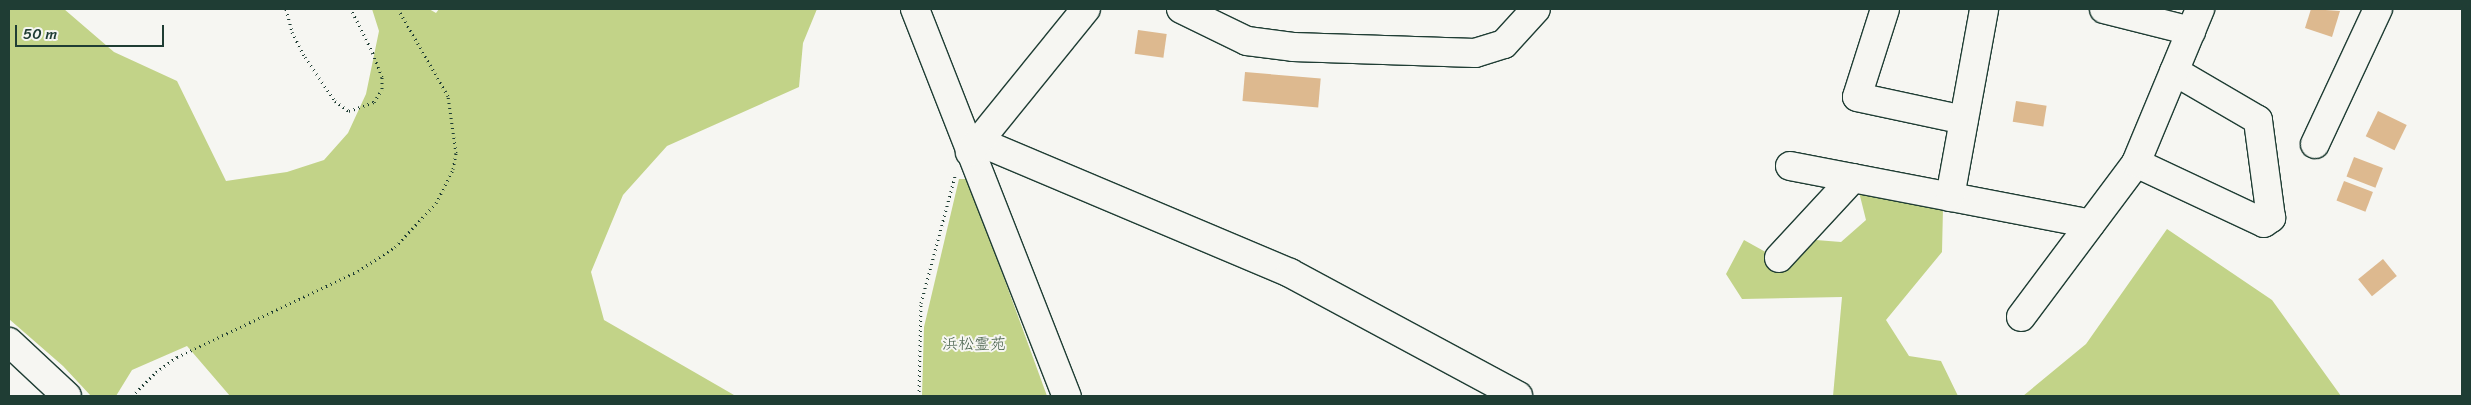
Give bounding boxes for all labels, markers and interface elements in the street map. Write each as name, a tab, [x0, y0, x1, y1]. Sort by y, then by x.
scale bar	[18, 15, 166, 47]
text: 50 m	[23, 21, 57, 47]
park label: 浜松霊苑	[942, 334, 1006, 354]

